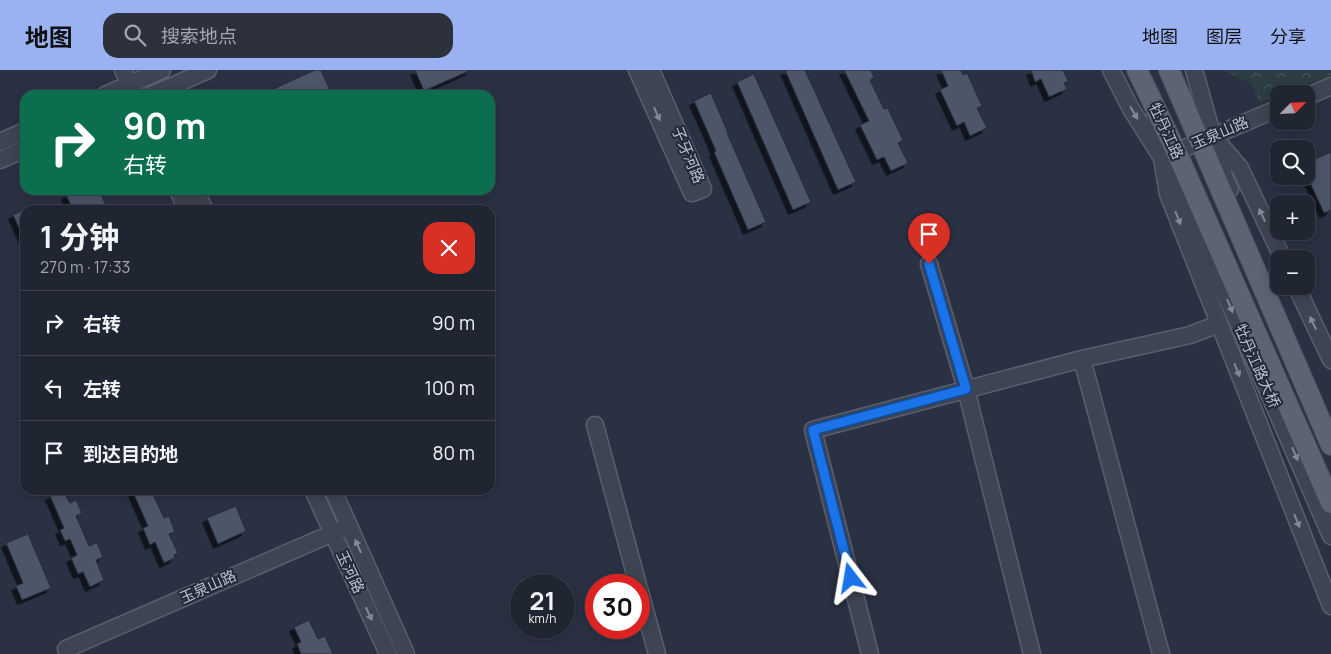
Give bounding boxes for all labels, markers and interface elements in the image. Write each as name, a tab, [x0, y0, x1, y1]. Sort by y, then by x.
search box	[103, 13, 453, 58]
text: 地图	[25, 20, 73, 53]
icon: search	[121, 21, 149, 49]
text: 搜索地点	[161, 23, 237, 49]
text: 地图	[1142, 24, 1178, 48]
text: 图层	[1206, 24, 1242, 48]
text: 分享	[1270, 24, 1306, 48]
north arrow	[1270, 85, 1315, 130]
map controls	[1270, 85, 1315, 295]
street label: 牡丹江路	[1144, 99, 1189, 162]
text: 90 m	[123, 102, 206, 150]
one-way arrow	[653, 107, 661, 121]
one-way arrow	[1129, 107, 1138, 120]
icon: right	[40, 110, 105, 175]
street label: 玉泉山路	[1188, 111, 1252, 154]
street label: 子牙河路	[667, 123, 710, 187]
button: search	[1270, 140, 1315, 185]
text: 右转	[123, 150, 167, 180]
button: +	[1270, 195, 1315, 240]
one-way arrow	[1257, 208, 1265, 222]
one-way arrow	[1174, 211, 1182, 226]
pin	[908, 213, 950, 264]
text: 1 分钟	[40, 216, 119, 257]
icon: arrive	[915, 220, 943, 248]
button: close	[423, 222, 475, 274]
button: −	[1270, 250, 1315, 295]
text: 270 m · 17:33	[40, 256, 130, 278]
one-way arrow	[1227, 299, 1235, 313]
icon: right	[40, 309, 68, 337]
text: 90 m	[432, 310, 475, 336]
text: 右转	[83, 311, 121, 337]
one-way arrow	[1309, 316, 1317, 330]
street label: 牡丹江路大桥	[1230, 320, 1285, 411]
one-way arrow	[1234, 362, 1242, 377]
icon: left	[40, 374, 68, 402]
text: 100 m	[424, 375, 475, 401]
text: 左转	[83, 376, 121, 402]
icon: arrive	[40, 439, 68, 467]
text: 80 m	[432, 440, 475, 466]
text: 到达目的地	[83, 441, 178, 467]
one-way arrow	[1292, 447, 1300, 461]
one-way arrow	[1293, 514, 1301, 529]
one-way arrow	[353, 539, 361, 553]
street label: 玉河路	[331, 547, 369, 597]
position arrow	[824, 551, 876, 603]
street label: 玉泉山路	[176, 565, 239, 608]
speed limit sign: 30	[585, 574, 650, 639]
text: 21	[530, 583, 555, 618]
one-way arrow	[366, 607, 374, 621]
text: km/h	[529, 610, 556, 627]

